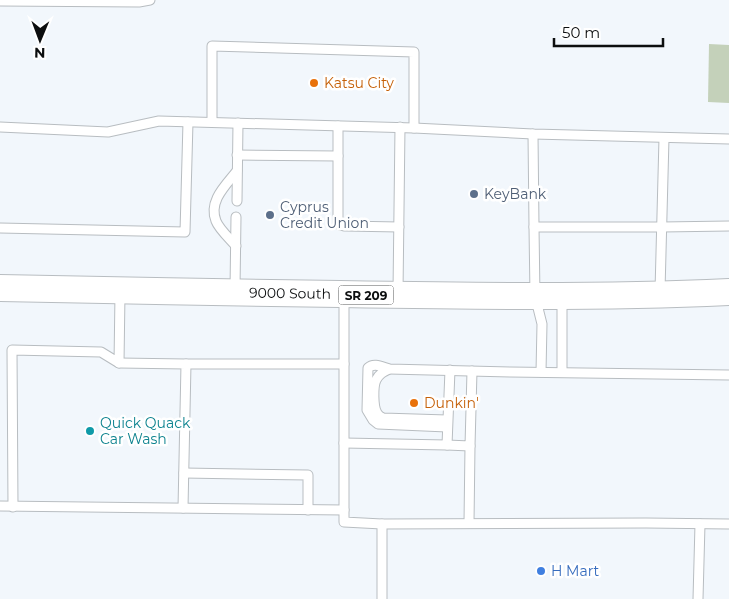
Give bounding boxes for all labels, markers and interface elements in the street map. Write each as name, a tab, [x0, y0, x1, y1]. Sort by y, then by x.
north arrow	[15, 15, 65, 65]
scale bar	[554, 15, 663, 47]
text: 50 m	[562, 23, 600, 42]
text: N	[34, 44, 46, 62]
place label: Katsu City	[324, 74, 394, 92]
marker: Katsu City	[308, 77, 320, 89]
place label: KeyBank	[484, 185, 547, 203]
marker: KeyBank	[468, 188, 480, 200]
place label: Cyprus Credit Union	[280, 198, 369, 232]
marker: Cyprus Credit Union	[264, 209, 276, 221]
street label: 9000 South	[249, 284, 331, 303]
road number: SR 209	[338, 286, 394, 304]
place label: Dunkin'	[424, 394, 479, 412]
marker: Dunkin'	[408, 397, 420, 409]
place label: Quick Quack Car Wash	[100, 414, 191, 448]
marker: Quick Quack Car Wash	[84, 425, 96, 437]
place label: H Mart	[551, 562, 600, 580]
marker: H Mart	[535, 565, 547, 577]

